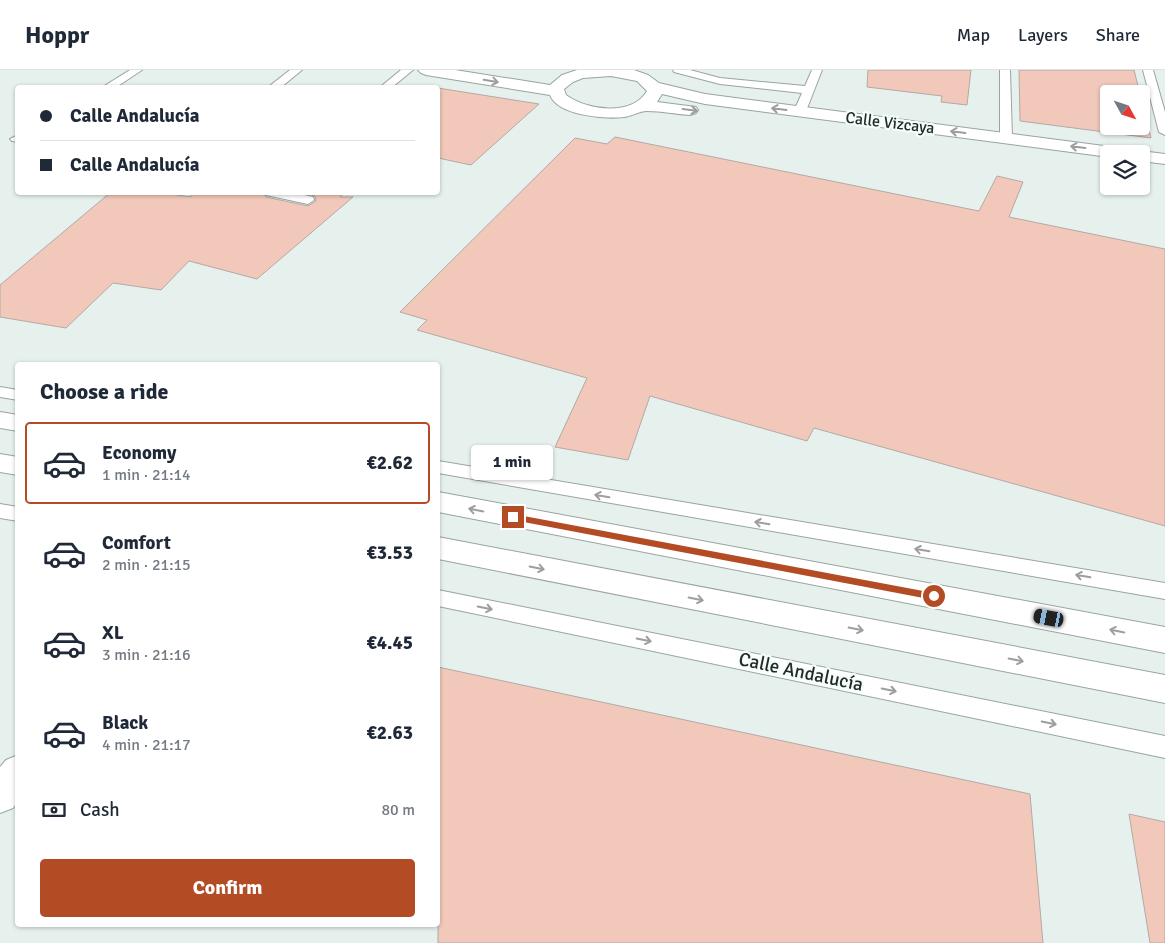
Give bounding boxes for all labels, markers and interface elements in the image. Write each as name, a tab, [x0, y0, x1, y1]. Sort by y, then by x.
text: Hoppr	[25, 20, 89, 50]
text: Map	[957, 24, 990, 46]
text: Layers	[1018, 24, 1068, 46]
text: Share	[1096, 24, 1140, 46]
one-way arrow	[483, 76, 499, 86]
north arrow	[1100, 85, 1150, 135]
map controls	[1100, 85, 1150, 195]
text: Calle Andalucía	[70, 104, 200, 128]
one-way arrow	[771, 104, 787, 114]
one-way arrow	[682, 106, 698, 116]
street label: Calle Vizcaya	[844, 108, 936, 138]
one-way arrow	[950, 127, 966, 137]
one-way arrow	[1071, 142, 1087, 152]
button: layers	[1100, 145, 1150, 195]
text: Calle Andalucía	[70, 153, 200, 177]
text: Choose a ride	[40, 378, 168, 405]
icon: car	[42, 441, 87, 486]
text: Economy	[102, 441, 176, 465]
callout: 1 min	[472, 444, 554, 480]
text: €2.62	[367, 451, 413, 475]
text: 1 min	[493, 452, 531, 472]
text: 1 min · 21:14	[102, 465, 191, 485]
one-way arrow	[594, 490, 610, 500]
one-way arrow	[468, 504, 484, 514]
route end	[502, 506, 524, 528]
one-way arrow	[754, 518, 770, 528]
icon: car	[42, 531, 87, 576]
text: Comfort	[102, 531, 171, 555]
text: €3.53	[367, 541, 413, 565]
one-way arrow	[915, 544, 931, 554]
text: 2 min · 21:15	[102, 555, 191, 575]
one-way arrow	[528, 563, 544, 573]
one-way arrow	[1075, 571, 1091, 581]
route start	[923, 585, 945, 607]
one-way arrow	[688, 594, 704, 604]
one-way arrow	[477, 603, 493, 613]
car	[1032, 608, 1065, 628]
icon: car	[42, 621, 87, 666]
text: XL	[102, 621, 124, 645]
one-way arrow	[848, 625, 864, 635]
one-way arrow	[1109, 625, 1125, 635]
text: €4.45	[367, 631, 413, 655]
one-way arrow	[636, 636, 652, 645]
text: 3 min · 21:16	[102, 645, 191, 665]
street label: Calle Andalucía	[737, 647, 865, 697]
one-way arrow	[1007, 656, 1023, 665]
one-way arrow	[881, 686, 897, 696]
icon: car	[42, 711, 87, 756]
text: Black	[102, 711, 148, 735]
one-way arrow	[1040, 719, 1056, 728]
text: €2.63	[367, 721, 413, 745]
text: 4 min · 21:17	[102, 735, 191, 755]
icon: cash	[40, 796, 68, 824]
text: Cash	[80, 798, 120, 822]
text: 80 m	[381, 800, 415, 820]
button: Confirm	[40, 859, 415, 917]

